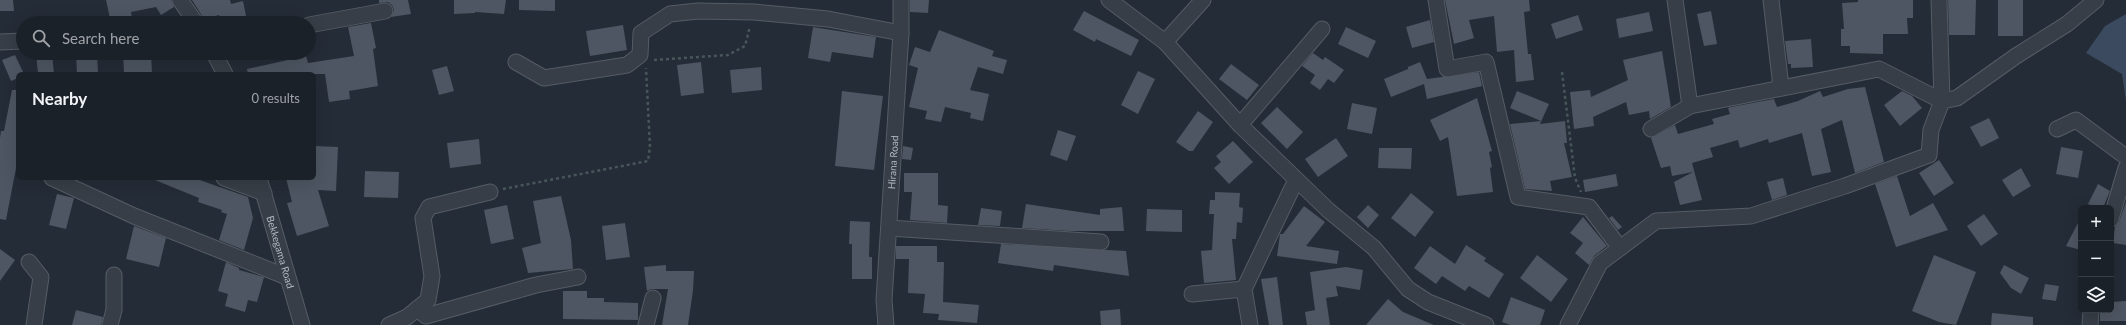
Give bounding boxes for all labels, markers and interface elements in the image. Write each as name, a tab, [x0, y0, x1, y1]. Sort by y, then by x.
search box	[16, 16, 316, 60]
icon: search	[30, 27, 52, 49]
text: Search here	[62, 29, 139, 47]
text: Nearby	[32, 88, 87, 109]
text: 0 results	[252, 90, 300, 106]
street label: Hirana Road	[885, 135, 900, 190]
map controls	[2078, 205, 2114, 313]
button: +	[2078, 205, 2114, 241]
street label: Bekkegama Road	[264, 214, 297, 290]
button: −	[2078, 241, 2114, 277]
button: layers	[2078, 277, 2114, 313]

